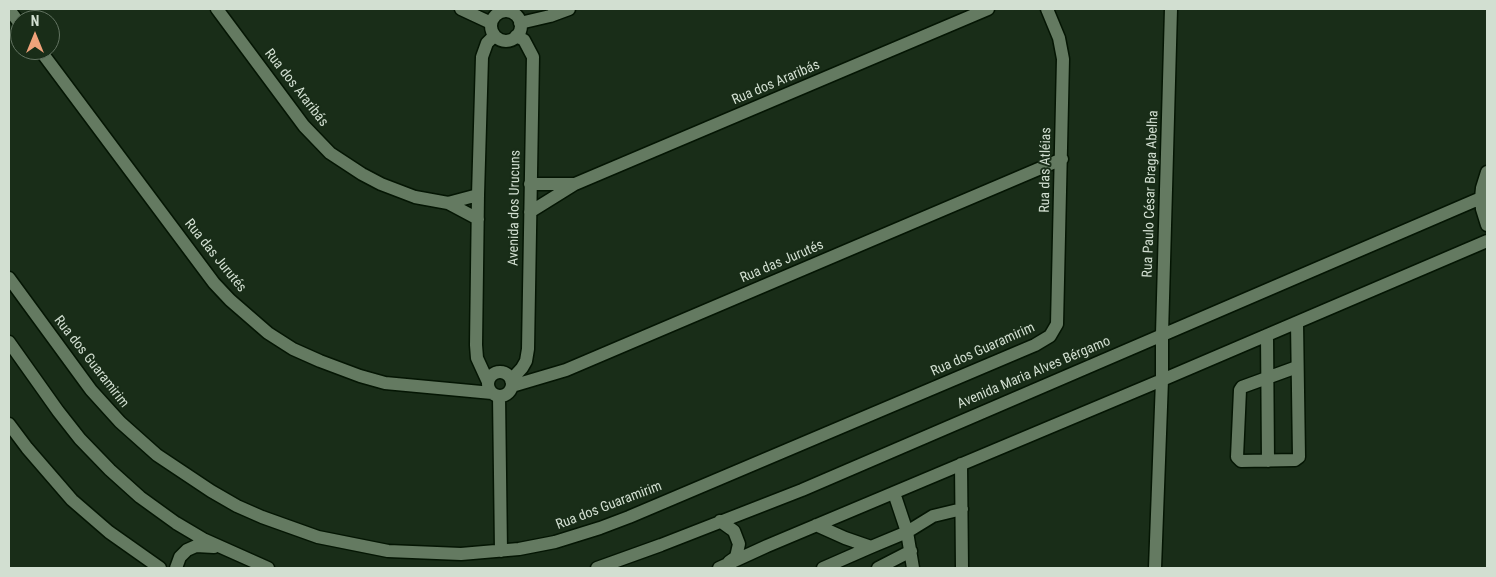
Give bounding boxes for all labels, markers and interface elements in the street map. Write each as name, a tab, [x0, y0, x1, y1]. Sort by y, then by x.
north arrow	[10, 10, 60, 60]
text: N	[31, 13, 39, 29]
street label: Rua dos Araribás	[260, 46, 332, 130]
street label: Rua dos Araribás	[729, 57, 823, 109]
street label: Rua Paulo César Braga Abelha	[1140, 110, 1162, 278]
street label: Rua das Atléias	[1037, 127, 1055, 213]
street label: Avenida dos Urucuns	[506, 150, 524, 266]
street label: Rua das Jurutés	[180, 216, 250, 296]
street label: Rua das Jurutés	[738, 237, 826, 287]
street label: Rua dos Guaramirim	[50, 313, 132, 411]
street label: Rua dos Guaramirim	[928, 320, 1038, 380]
street label: Avenida Maria Alves Bérgamo	[955, 333, 1113, 413]
street label: Rua dos Guaramirim	[554, 478, 664, 534]

